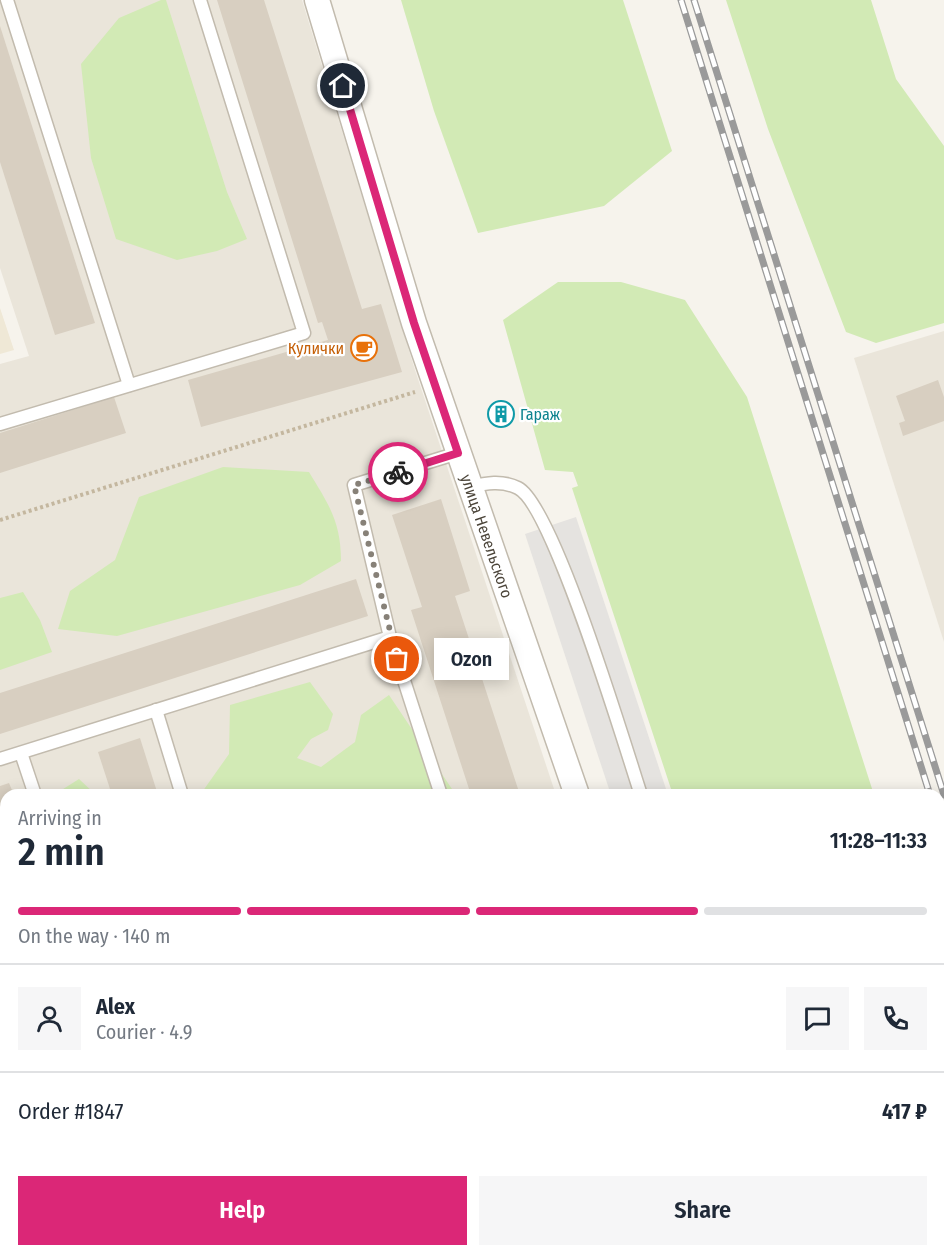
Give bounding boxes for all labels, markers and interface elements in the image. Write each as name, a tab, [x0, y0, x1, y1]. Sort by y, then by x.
pin	[317, 60, 368, 111]
icon: home	[326, 69, 359, 102]
cafe icon: Кулички	[349, 333, 379, 363]
place label: Кулички	[288, 339, 344, 358]
building icon: Гараж	[486, 399, 516, 429]
place label: Гараж	[520, 405, 561, 424]
courier	[368, 442, 428, 502]
icon: bike	[382, 456, 415, 489]
street label: улица Невельского	[456, 472, 517, 601]
pin	[371, 633, 422, 684]
callout: Ozon	[433, 638, 508, 680]
icon: bag	[380, 642, 413, 675]
text: Ozon	[451, 647, 492, 671]
text: Arriving in	[18, 806, 102, 830]
text: 11:28–11:33	[830, 827, 927, 854]
text: 2 min	[18, 829, 105, 875]
text: On the way · 140 m	[18, 924, 170, 948]
button: person	[18, 987, 81, 1050]
button: chat	[786, 987, 849, 1050]
button: phone	[864, 987, 927, 1050]
text: Alex	[96, 993, 135, 1020]
text: Courier · 4.9	[96, 1020, 192, 1044]
text: Order #1847	[18, 1098, 124, 1125]
text: 417 ₽	[882, 1098, 927, 1125]
button: Help	[18, 1176, 467, 1245]
button: Share	[479, 1176, 927, 1245]

